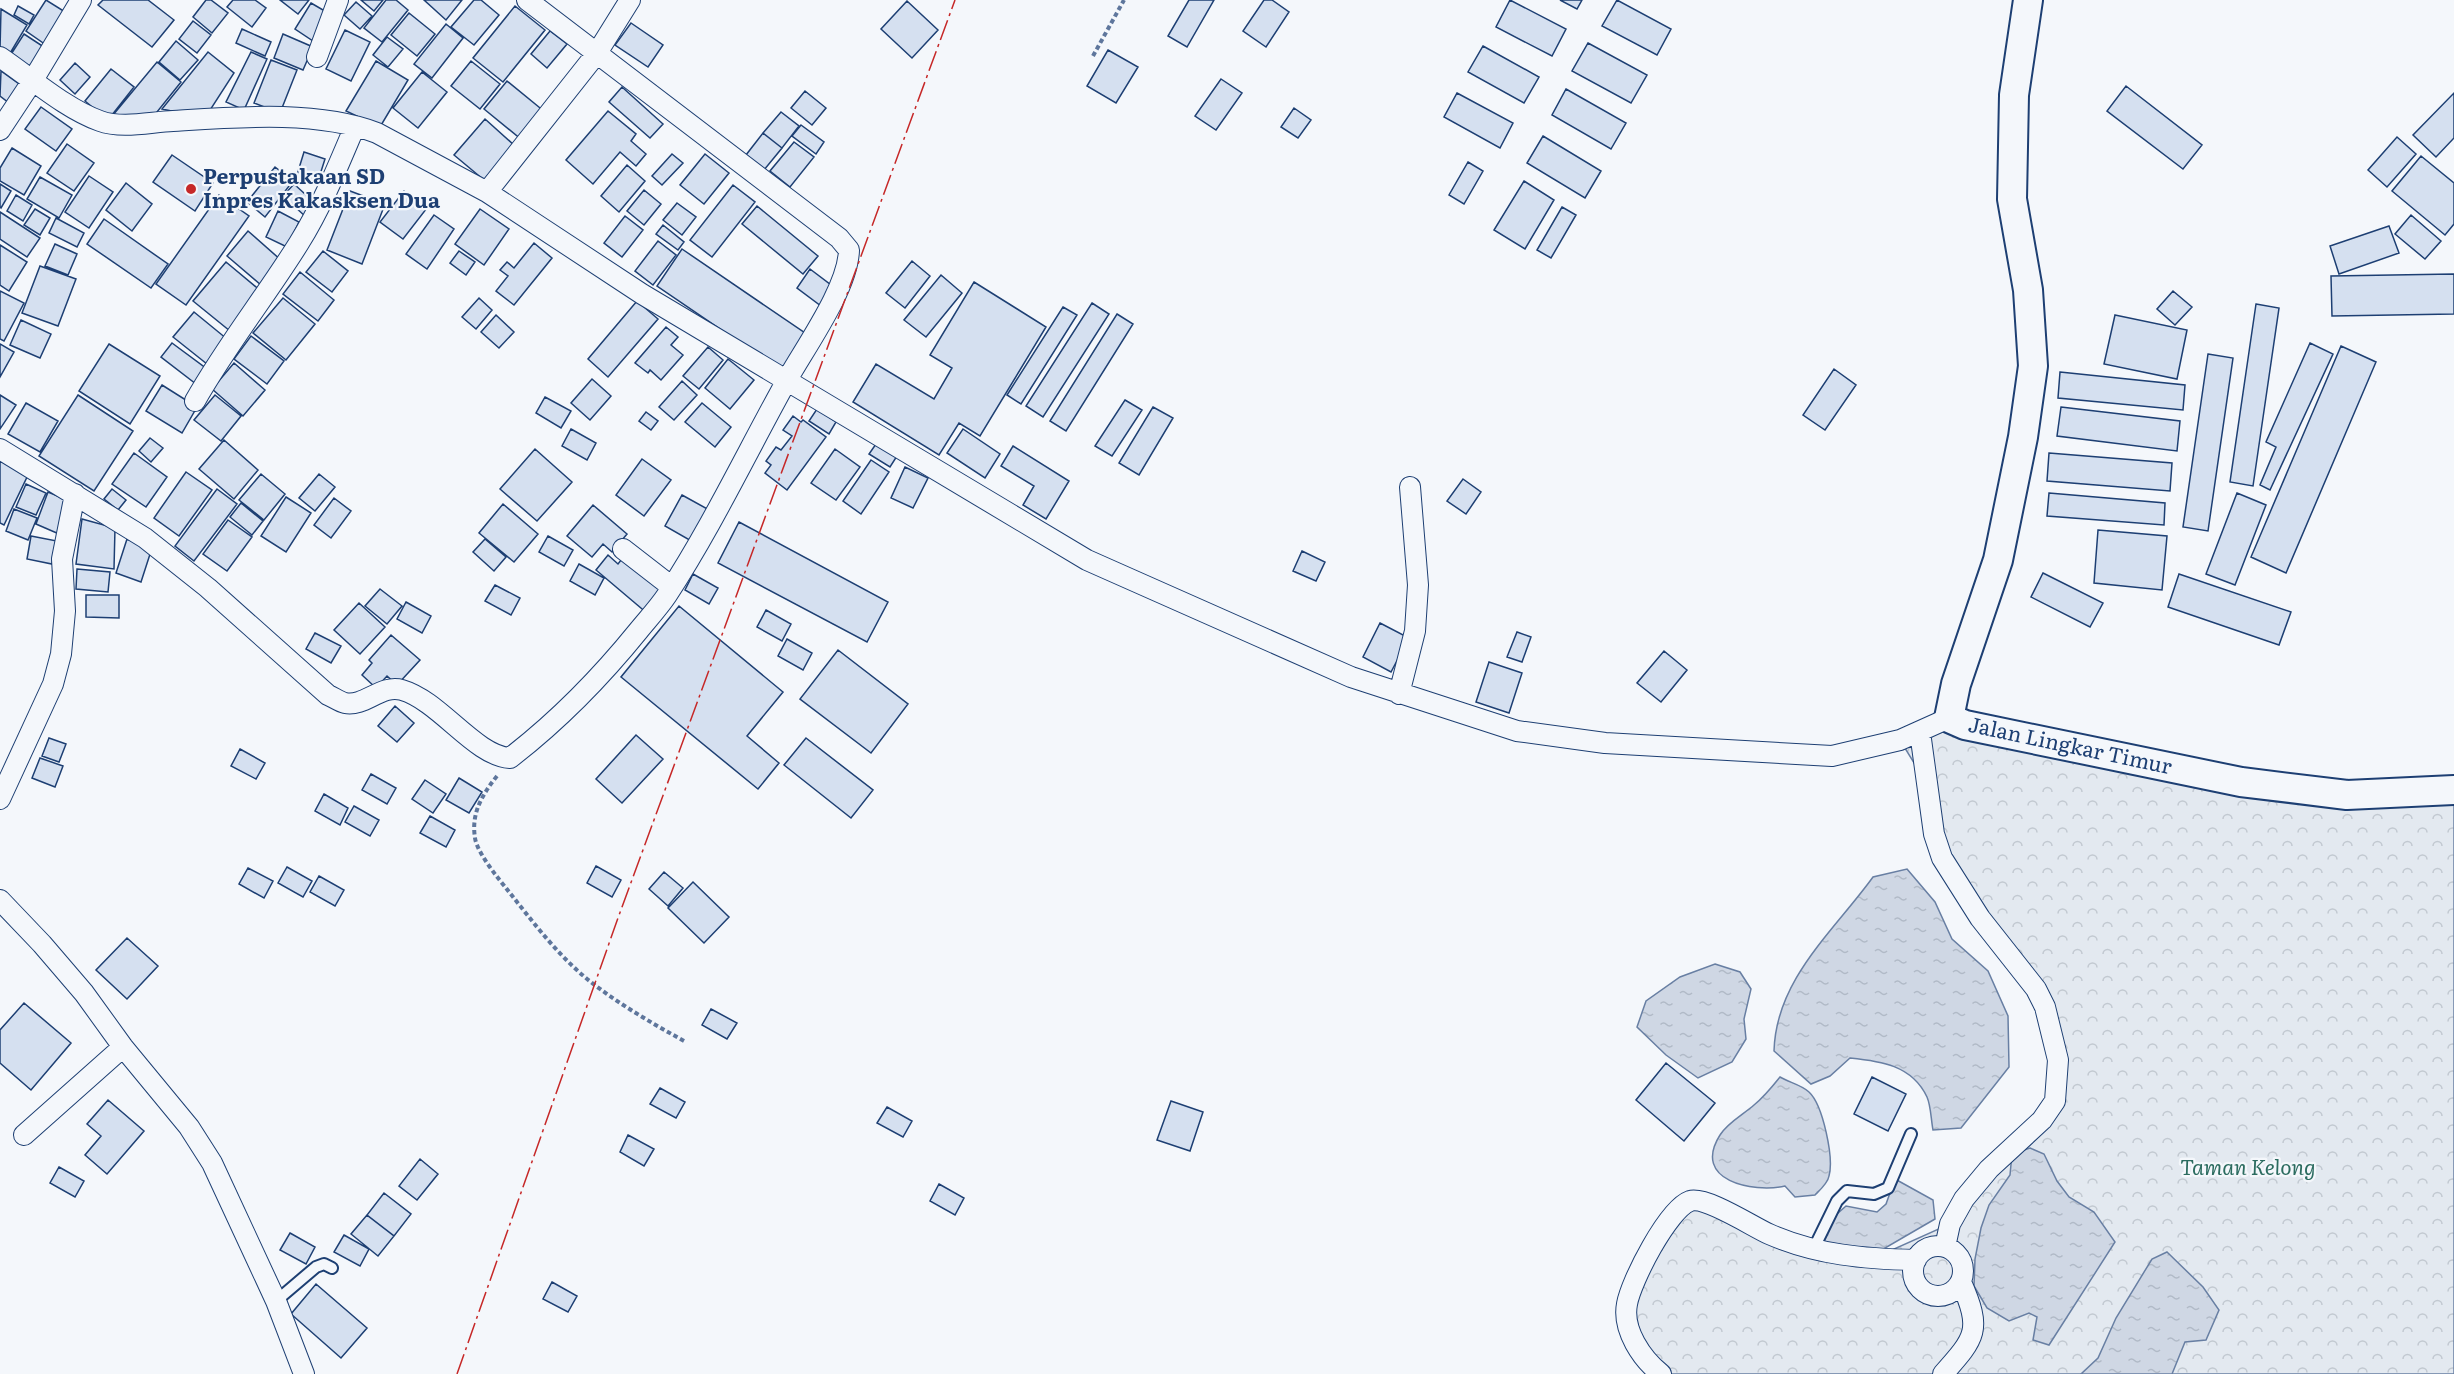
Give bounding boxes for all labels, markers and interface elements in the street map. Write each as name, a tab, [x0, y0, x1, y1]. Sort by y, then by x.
place label: Perpustakaan SD Inpres Kakasksen Dua	[203, 159, 441, 214]
marker: Perpustakaan SD Inpres Kakasksen Dua	[184, 182, 198, 196]
street label: Jalan Lingkar Timur	[1966, 707, 2175, 780]
park label: Taman Kelong	[2180, 1150, 2316, 1181]

